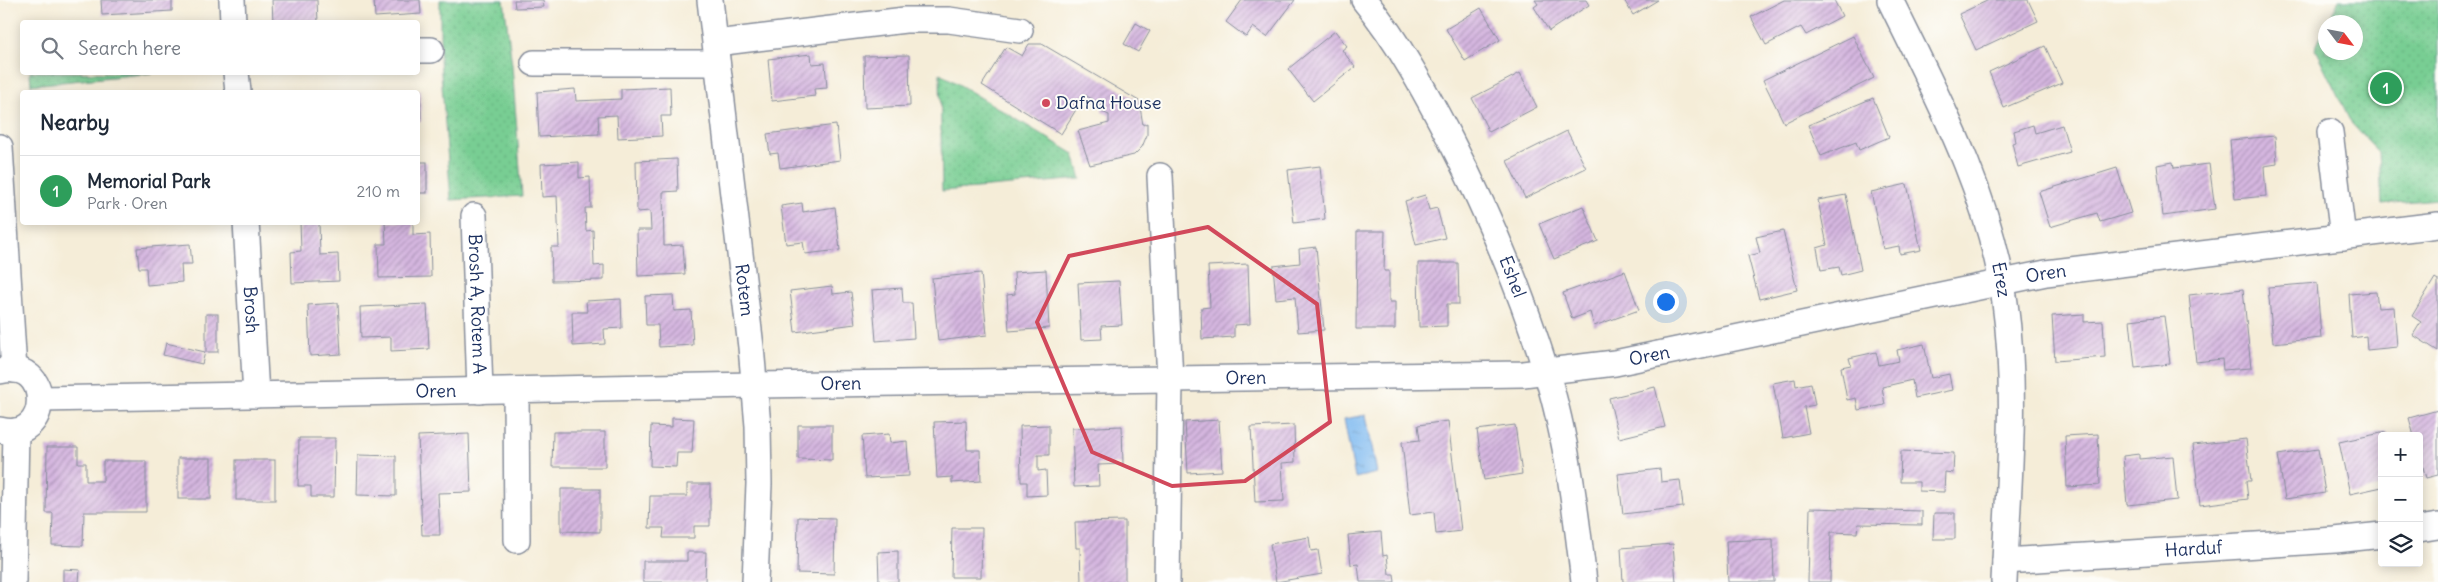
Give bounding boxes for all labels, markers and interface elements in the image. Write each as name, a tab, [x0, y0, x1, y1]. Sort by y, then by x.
north arrow	[2318, 15, 2363, 60]
search box	[20, 20, 420, 75]
icon: search	[38, 34, 66, 62]
text: Search here	[78, 36, 181, 60]
pin: 1	[2370, 69, 2402, 107]
place label: Dafna House	[1056, 91, 1161, 114]
marker: Dafna House	[1040, 97, 1052, 109]
text: Nearby	[40, 109, 110, 136]
text: Memorial Park	[87, 169, 211, 193]
text: 1	[53, 181, 59, 201]
text: 210 m	[357, 181, 400, 201]
text: Park · Oren	[87, 193, 168, 213]
street label: Brosh A, Rotem A	[464, 233, 491, 374]
street label: Eshel	[1494, 252, 1532, 301]
street label: Oren	[2023, 259, 2067, 288]
street label: Erez	[1987, 260, 2016, 299]
street label: Rotem	[730, 262, 759, 318]
street label: Brosh	[239, 285, 264, 334]
your location	[1653, 289, 1679, 315]
street label: Oren	[1627, 340, 1672, 371]
street label: Oren	[1225, 366, 1266, 389]
street label: Oren	[820, 371, 861, 395]
street label: Oren	[415, 379, 457, 403]
map controls	[2378, 432, 2423, 567]
button: +	[2378, 432, 2423, 477]
button: −	[2378, 477, 2423, 522]
button: layers	[2378, 522, 2423, 567]
street label: Harduf	[2164, 535, 2224, 562]

